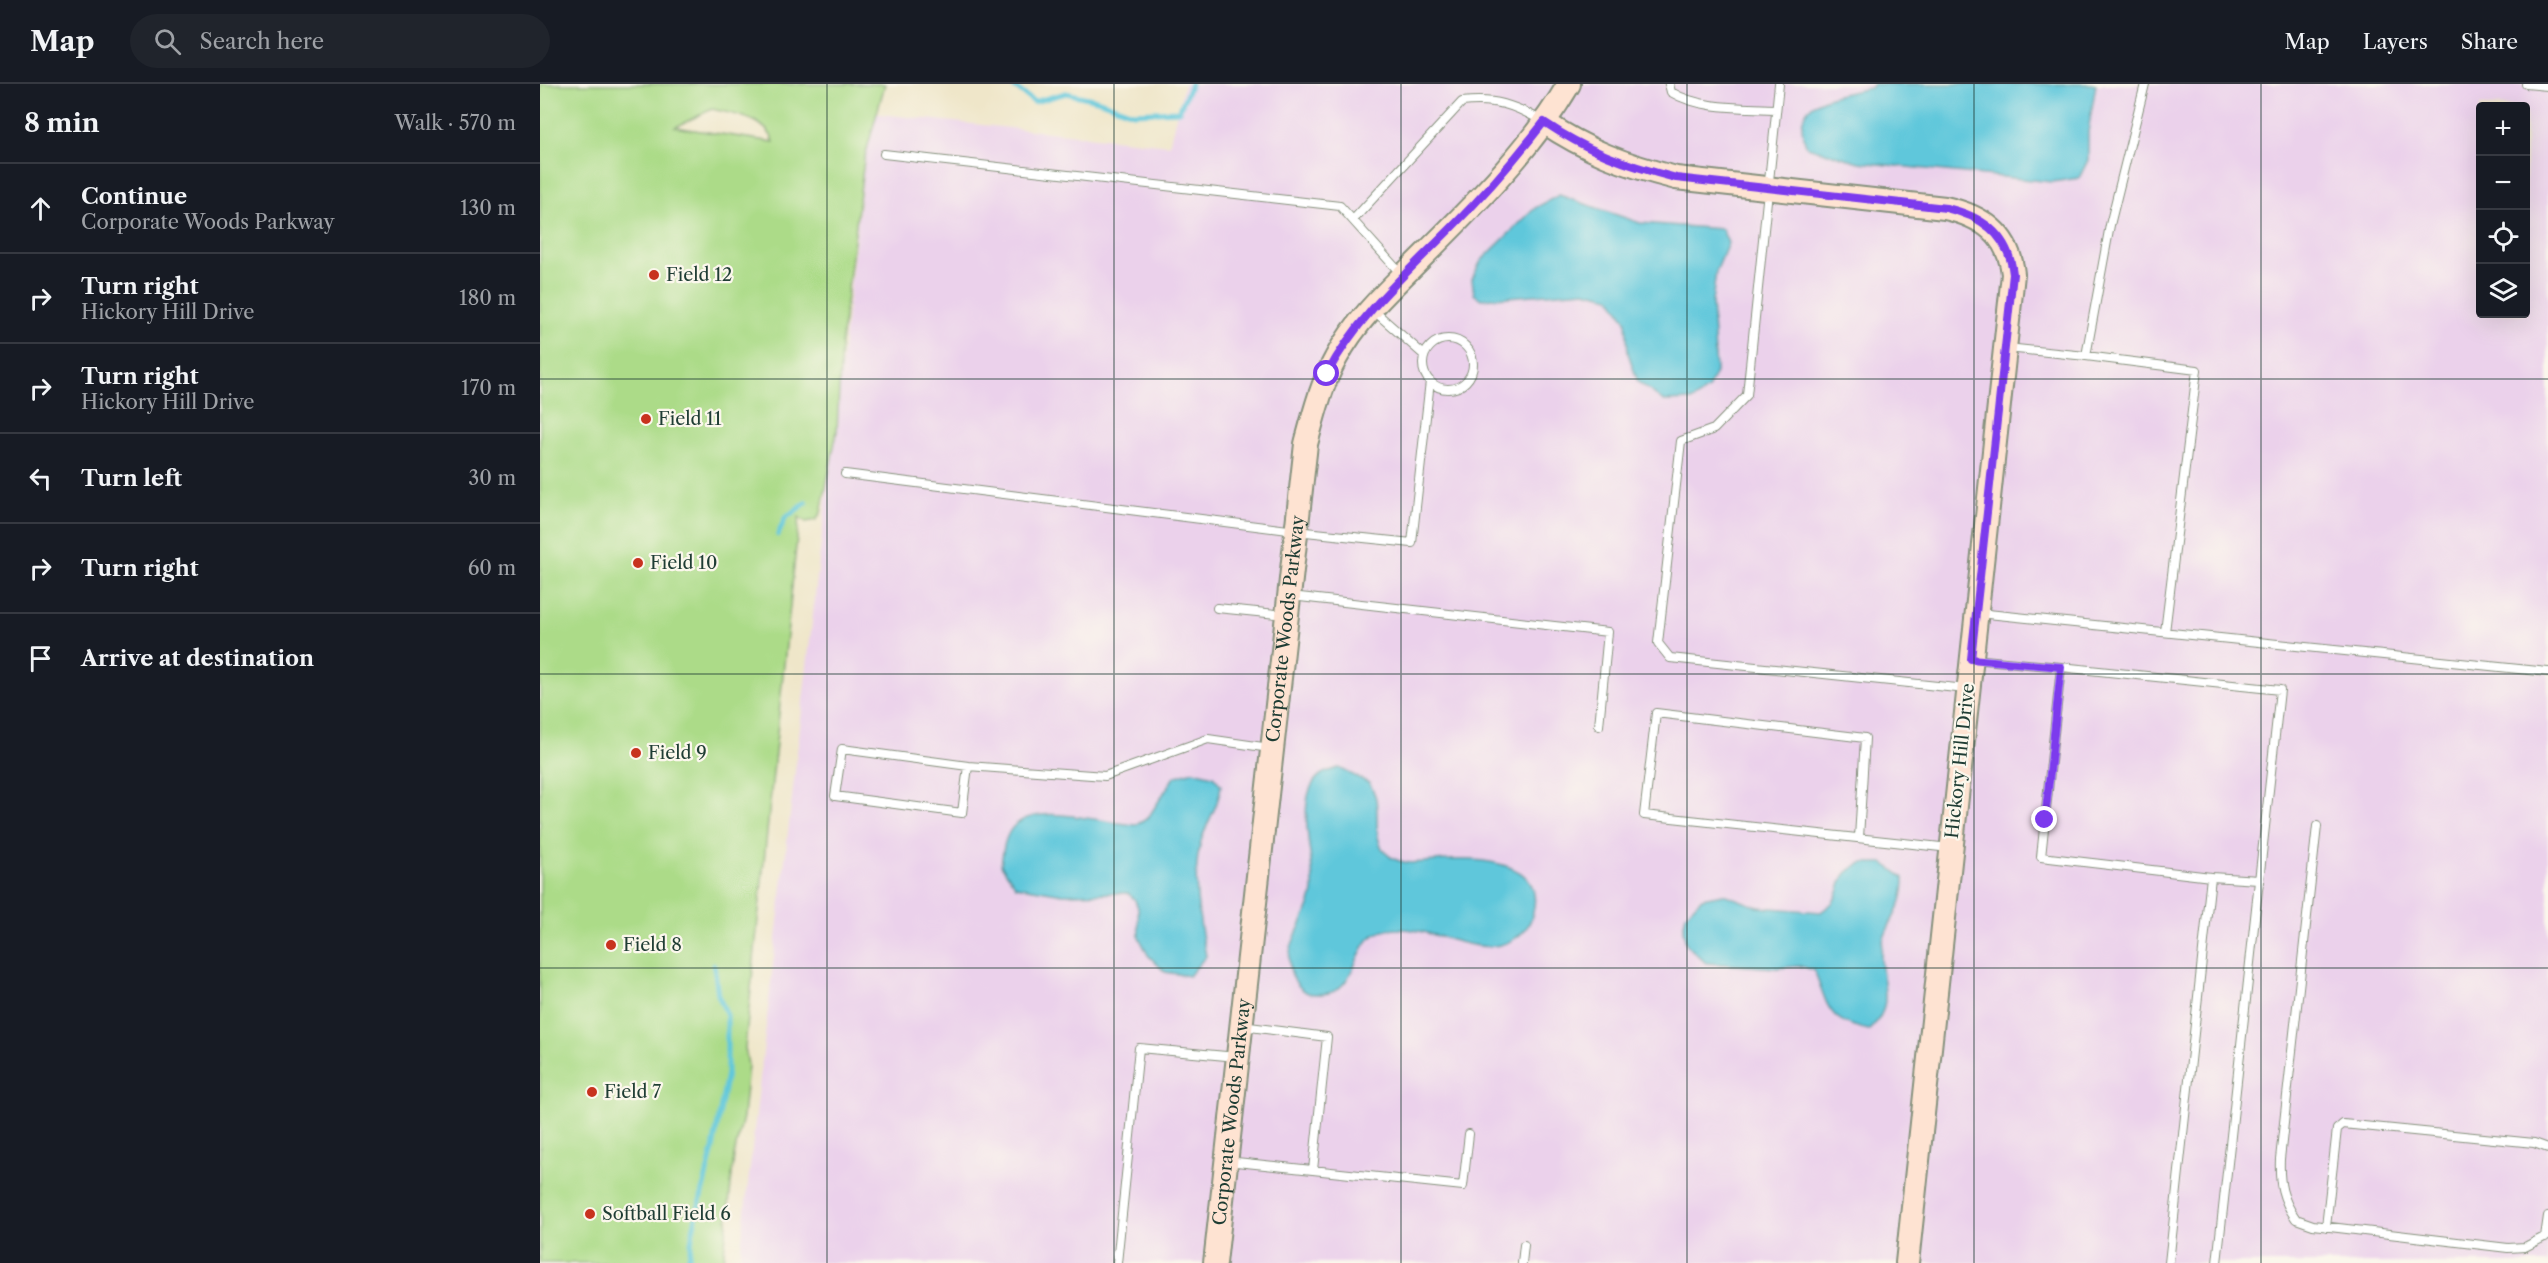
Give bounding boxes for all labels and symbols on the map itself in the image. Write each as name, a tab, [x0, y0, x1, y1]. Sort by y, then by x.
place label: Field 12	[666, 264, 732, 286]
marker: Field 12	[647, 268, 661, 282]
route start	[1313, 360, 1339, 386]
place label: Field 11	[658, 408, 722, 430]
marker: Field 11	[639, 412, 653, 426]
street label: Corporate Woods Parkway	[1262, 513, 1309, 744]
place label: Field 10	[650, 552, 717, 574]
marker: Field 10	[631, 556, 645, 570]
street label: Hickory Hill Drive	[1941, 682, 1979, 840]
place label: Field 9	[648, 742, 707, 764]
marker: Field 9	[629, 746, 643, 760]
route end	[2031, 806, 2057, 832]
place label: Field 8	[623, 934, 682, 956]
marker: Field 8	[604, 938, 618, 952]
street label: Corporate Woods Parkway	[1208, 996, 1255, 1227]
place label: Field 7	[604, 1081, 661, 1103]
marker: Field 7	[585, 1085, 599, 1099]
place label: Softball Field 6	[602, 1203, 731, 1225]
marker: Softball Field 6	[583, 1207, 597, 1221]

